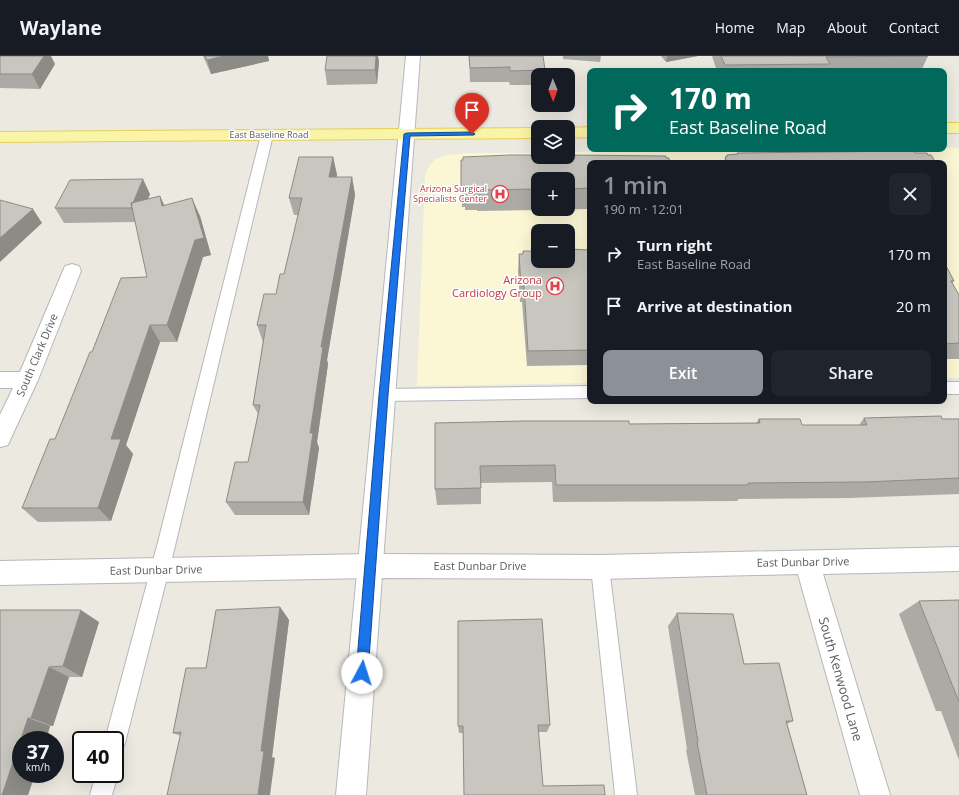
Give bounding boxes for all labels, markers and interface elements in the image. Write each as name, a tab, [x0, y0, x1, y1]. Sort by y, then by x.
text: Waylane	[20, 15, 102, 41]
text: Home	[715, 18, 754, 37]
text: Map	[776, 18, 805, 37]
text: About	[827, 18, 867, 37]
text: Contact	[889, 18, 939, 37]
north arrow	[531, 68, 575, 112]
map controls	[531, 68, 575, 268]
text: 170 m	[669, 79, 752, 117]
icon: right	[603, 84, 655, 136]
pin	[455, 93, 489, 134]
icon: arrive	[461, 99, 483, 121]
text: East Baseline Road	[669, 115, 827, 139]
button: layers	[531, 120, 575, 164]
street label: East Baseline Road	[230, 128, 308, 141]
text: 1 min	[603, 168, 668, 201]
button: +	[531, 172, 575, 216]
button: close	[889, 173, 931, 215]
place label: Arizona Surgical Specialists Center	[413, 182, 487, 205]
hospital icon: Arizona Surgical Specialists Center	[490, 184, 510, 204]
text: 190 m · 12:01	[603, 200, 684, 218]
button: −	[531, 224, 575, 268]
text: Turn right	[637, 235, 712, 255]
icon: right	[603, 243, 625, 265]
text: 170 m	[887, 244, 931, 264]
text: East Baseline Road	[637, 255, 751, 273]
place label: Arizona Cardiology Group	[452, 272, 542, 300]
hospital icon: Arizona Cardiology Group	[545, 276, 565, 296]
icon: arrive	[603, 295, 625, 317]
text: Arrive at destination	[637, 296, 792, 316]
text: 20 m	[896, 296, 931, 316]
street label: South Clark Drive	[12, 311, 61, 399]
button: Exit	[603, 350, 763, 396]
button: Share	[771, 350, 931, 396]
street label: East Dunbar Drive	[756, 553, 850, 570]
street label: East Dunbar Drive	[434, 558, 526, 573]
street label: East Dunbar Drive	[109, 561, 203, 578]
street label: South Kenwood Lane	[815, 615, 867, 743]
position arrow	[341, 652, 383, 694]
speed limit sign: 40	[72, 731, 124, 783]
text: 37	[27, 738, 49, 765]
text: km/h	[26, 760, 50, 774]

